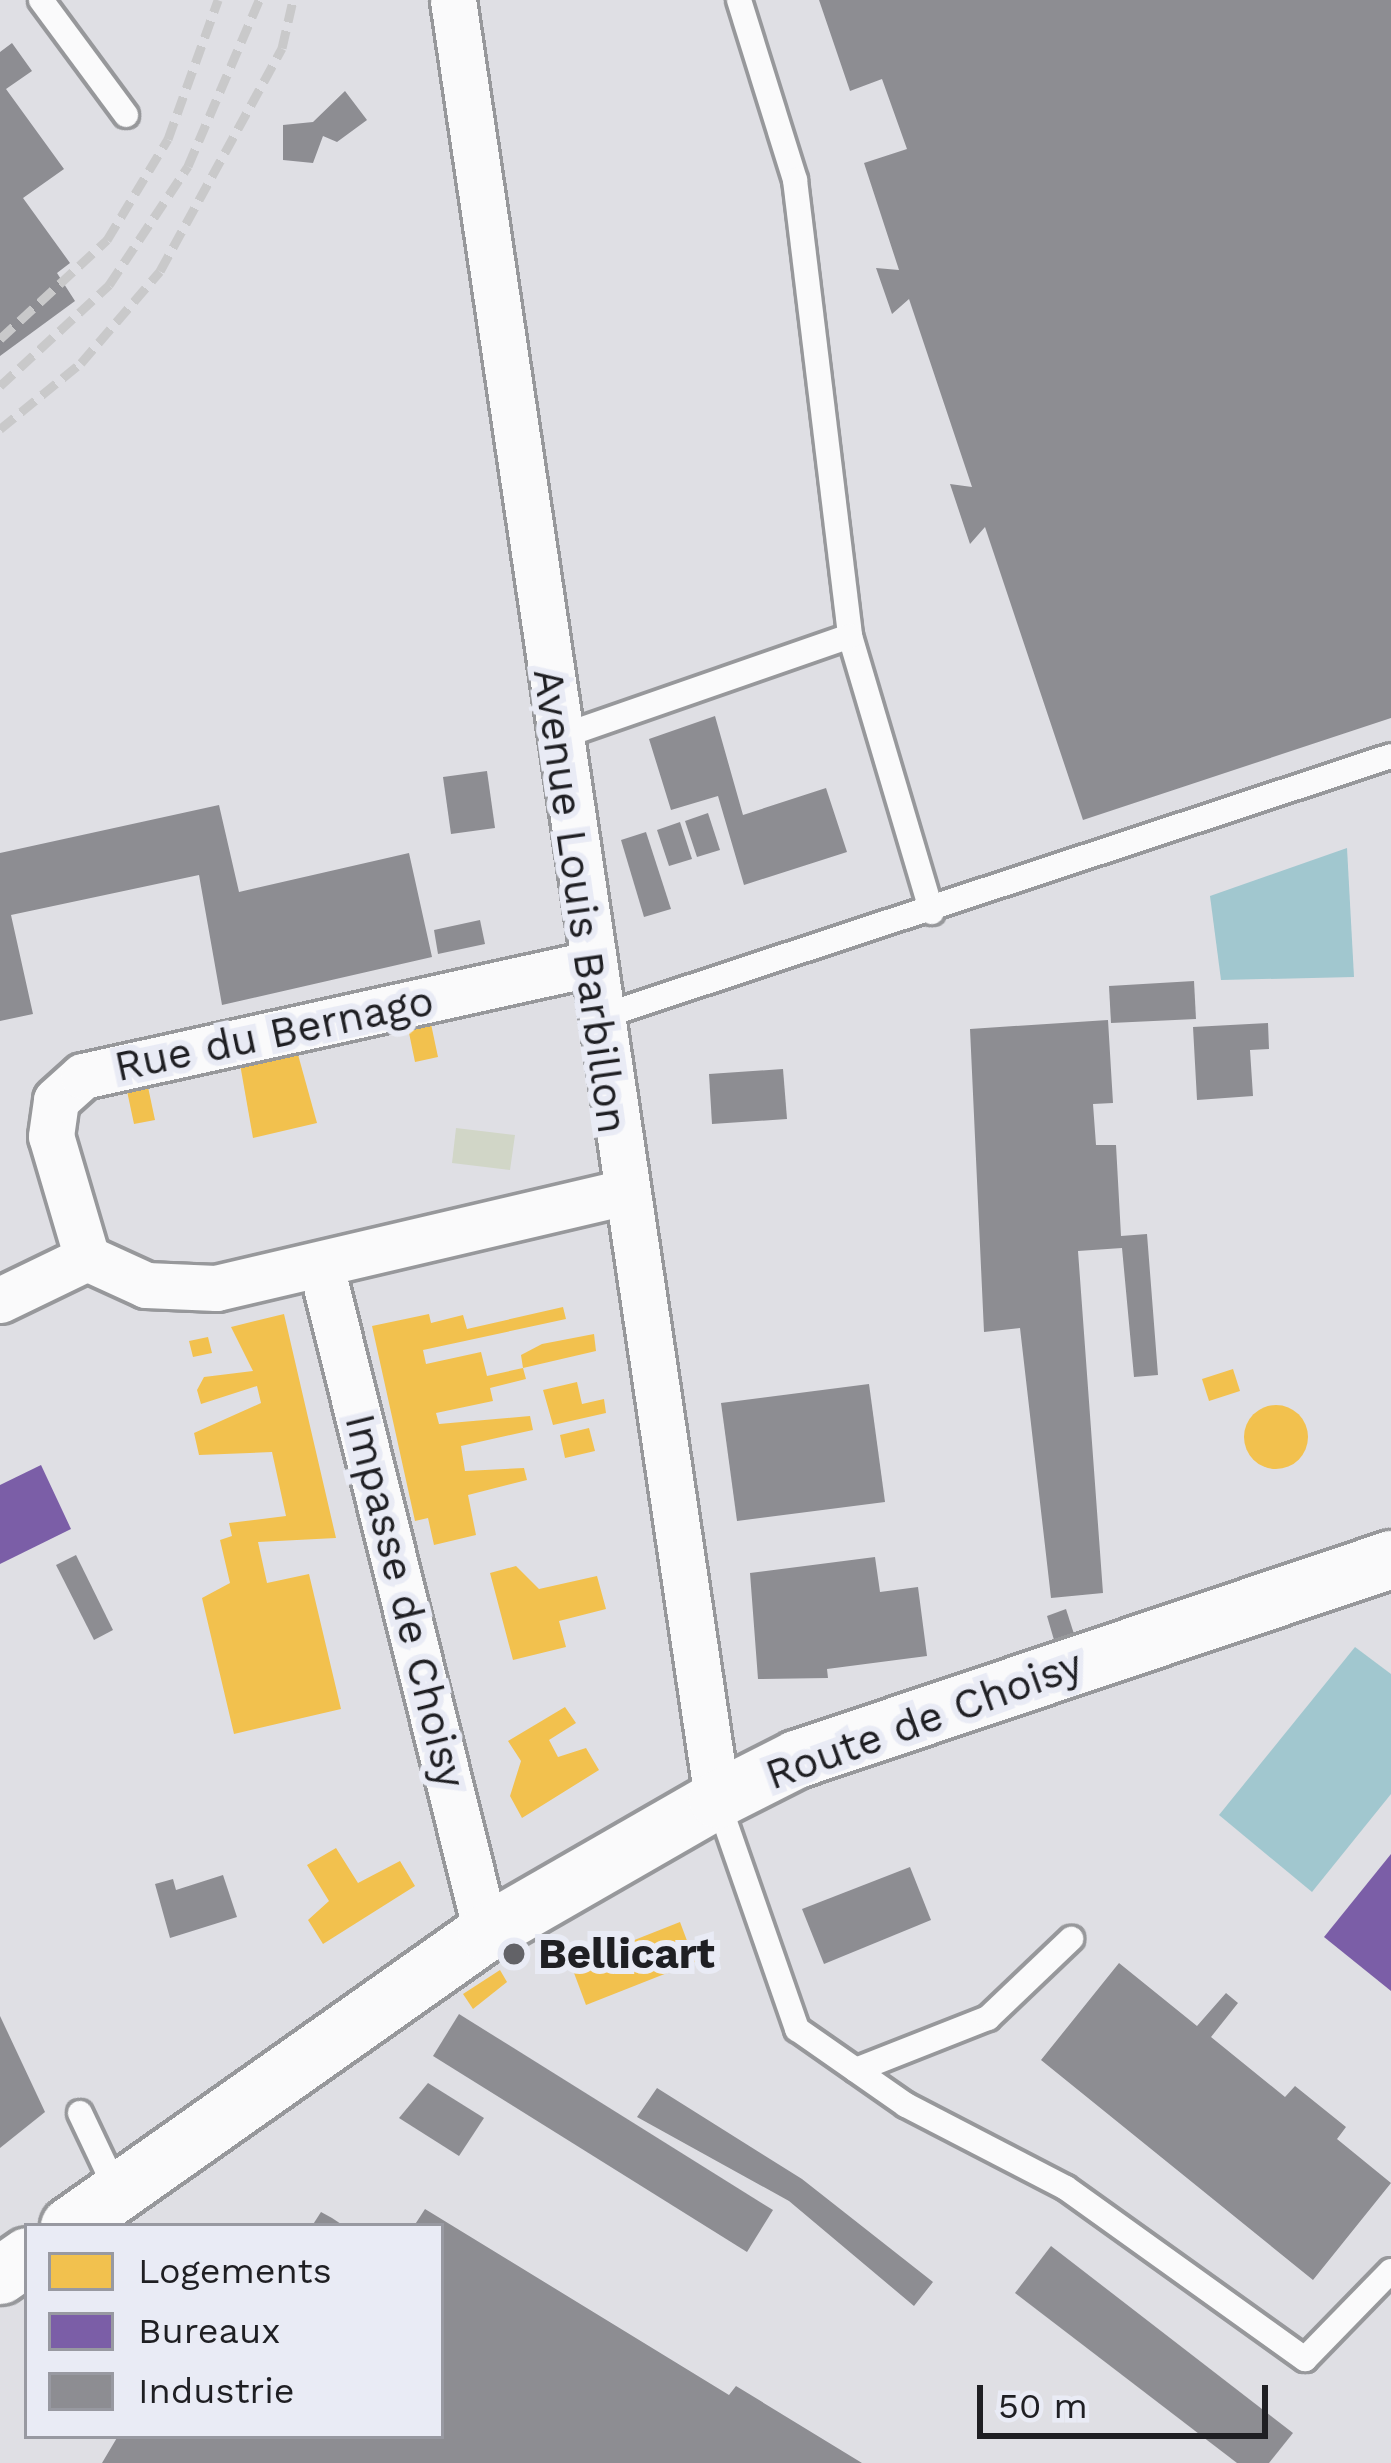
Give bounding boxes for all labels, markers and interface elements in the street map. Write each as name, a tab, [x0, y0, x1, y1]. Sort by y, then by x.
street label: Avenue Louis Barbillon	[522, 665, 638, 1137]
street label: Rue du Bernago	[110, 976, 438, 1092]
street label: Impasse de Choisy	[334, 1409, 476, 1793]
street label: Route de Choisy	[759, 1639, 1089, 1801]
place label: Bellicart	[538, 1929, 715, 1979]
marker: Bellicart	[501, 1941, 527, 1967]
legend	[24, 2223, 444, 2439]
text: Logements	[138, 2250, 332, 2292]
text: Bureaux	[138, 2310, 280, 2352]
scale bar	[983, 2361, 1274, 2435]
text: Industrie	[138, 2370, 295, 2412]
text: 50 m	[998, 2385, 1088, 2427]

